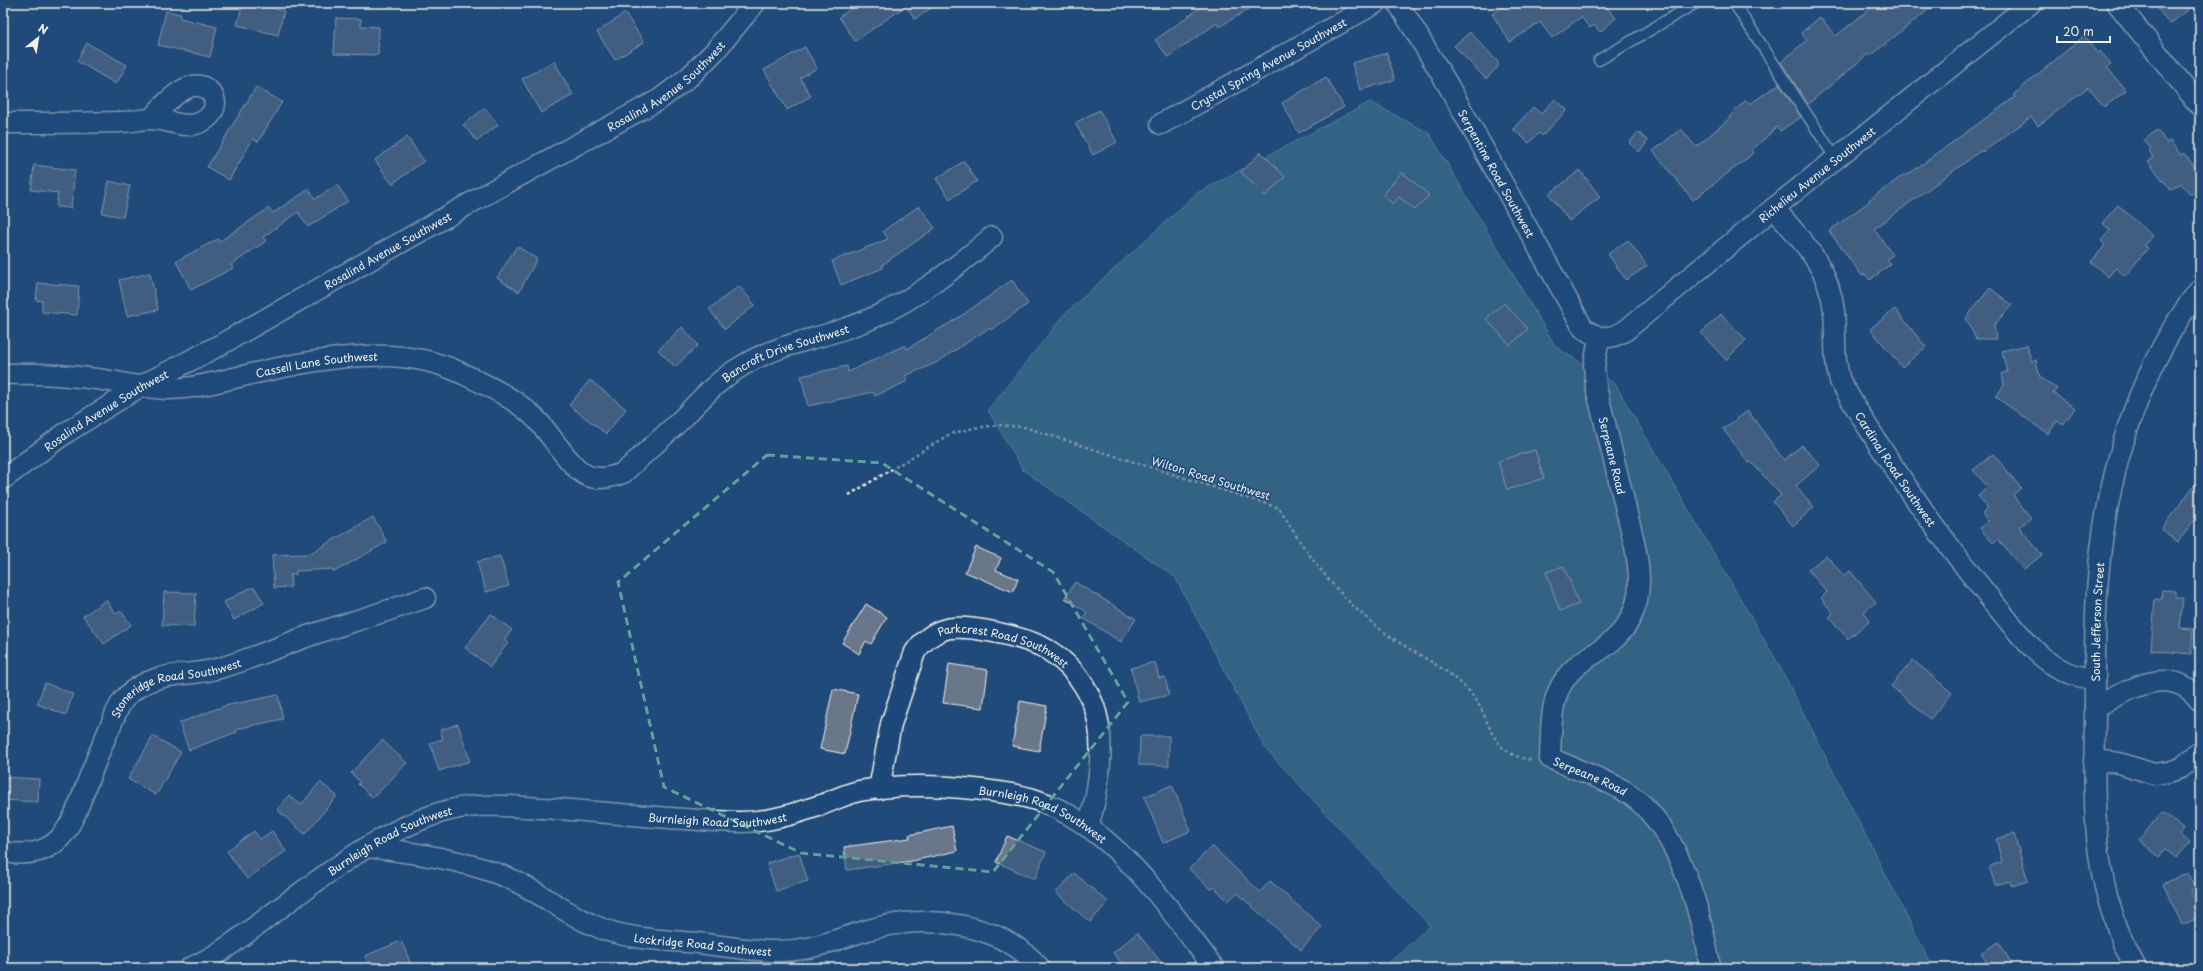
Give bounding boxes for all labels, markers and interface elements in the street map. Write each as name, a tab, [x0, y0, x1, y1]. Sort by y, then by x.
street label: Crystal Spring Avenue Southwest	[1187, 13, 1350, 114]
north arrow	[18, 18, 58, 58]
scale bar	[2057, 18, 2110, 44]
text: N	[35, 19, 52, 39]
text: 20 m	[2063, 22, 2094, 40]
street label: Rosalind Avenue Southwest	[604, 36, 729, 135]
street label: Serpentine Road Southwest	[1455, 106, 1540, 241]
street label: Richelieu Avenue Southwest	[1754, 122, 1879, 226]
street label: Rosalind Avenue Southwest	[321, 207, 455, 293]
street label: Bancroft Drive Southwest	[718, 319, 852, 386]
street label: Cassell Lane Southwest	[254, 347, 378, 381]
street label: Rosalind Avenue Southwest	[40, 365, 172, 455]
street label: Cardinal Road Southwest	[1852, 408, 1941, 530]
street label: Serpeane Road	[1595, 415, 1631, 496]
street label: Wilton Road Southwest	[1149, 452, 1273, 504]
street label: South Jefferson Street	[2086, 561, 2108, 681]
street label: Parkcrest Road Southwest	[935, 619, 1074, 672]
street label: Stoneridge Road Southwest	[106, 653, 244, 721]
street label: Serpeane Road	[1551, 752, 1631, 799]
street label: Burnleigh Road Southwest	[977, 781, 1111, 847]
street label: Burnleigh Road Southwest	[324, 801, 454, 879]
street label: Burnleigh Road Southwest	[647, 807, 789, 831]
street label: Lockridge Road Southwest	[633, 929, 773, 960]

